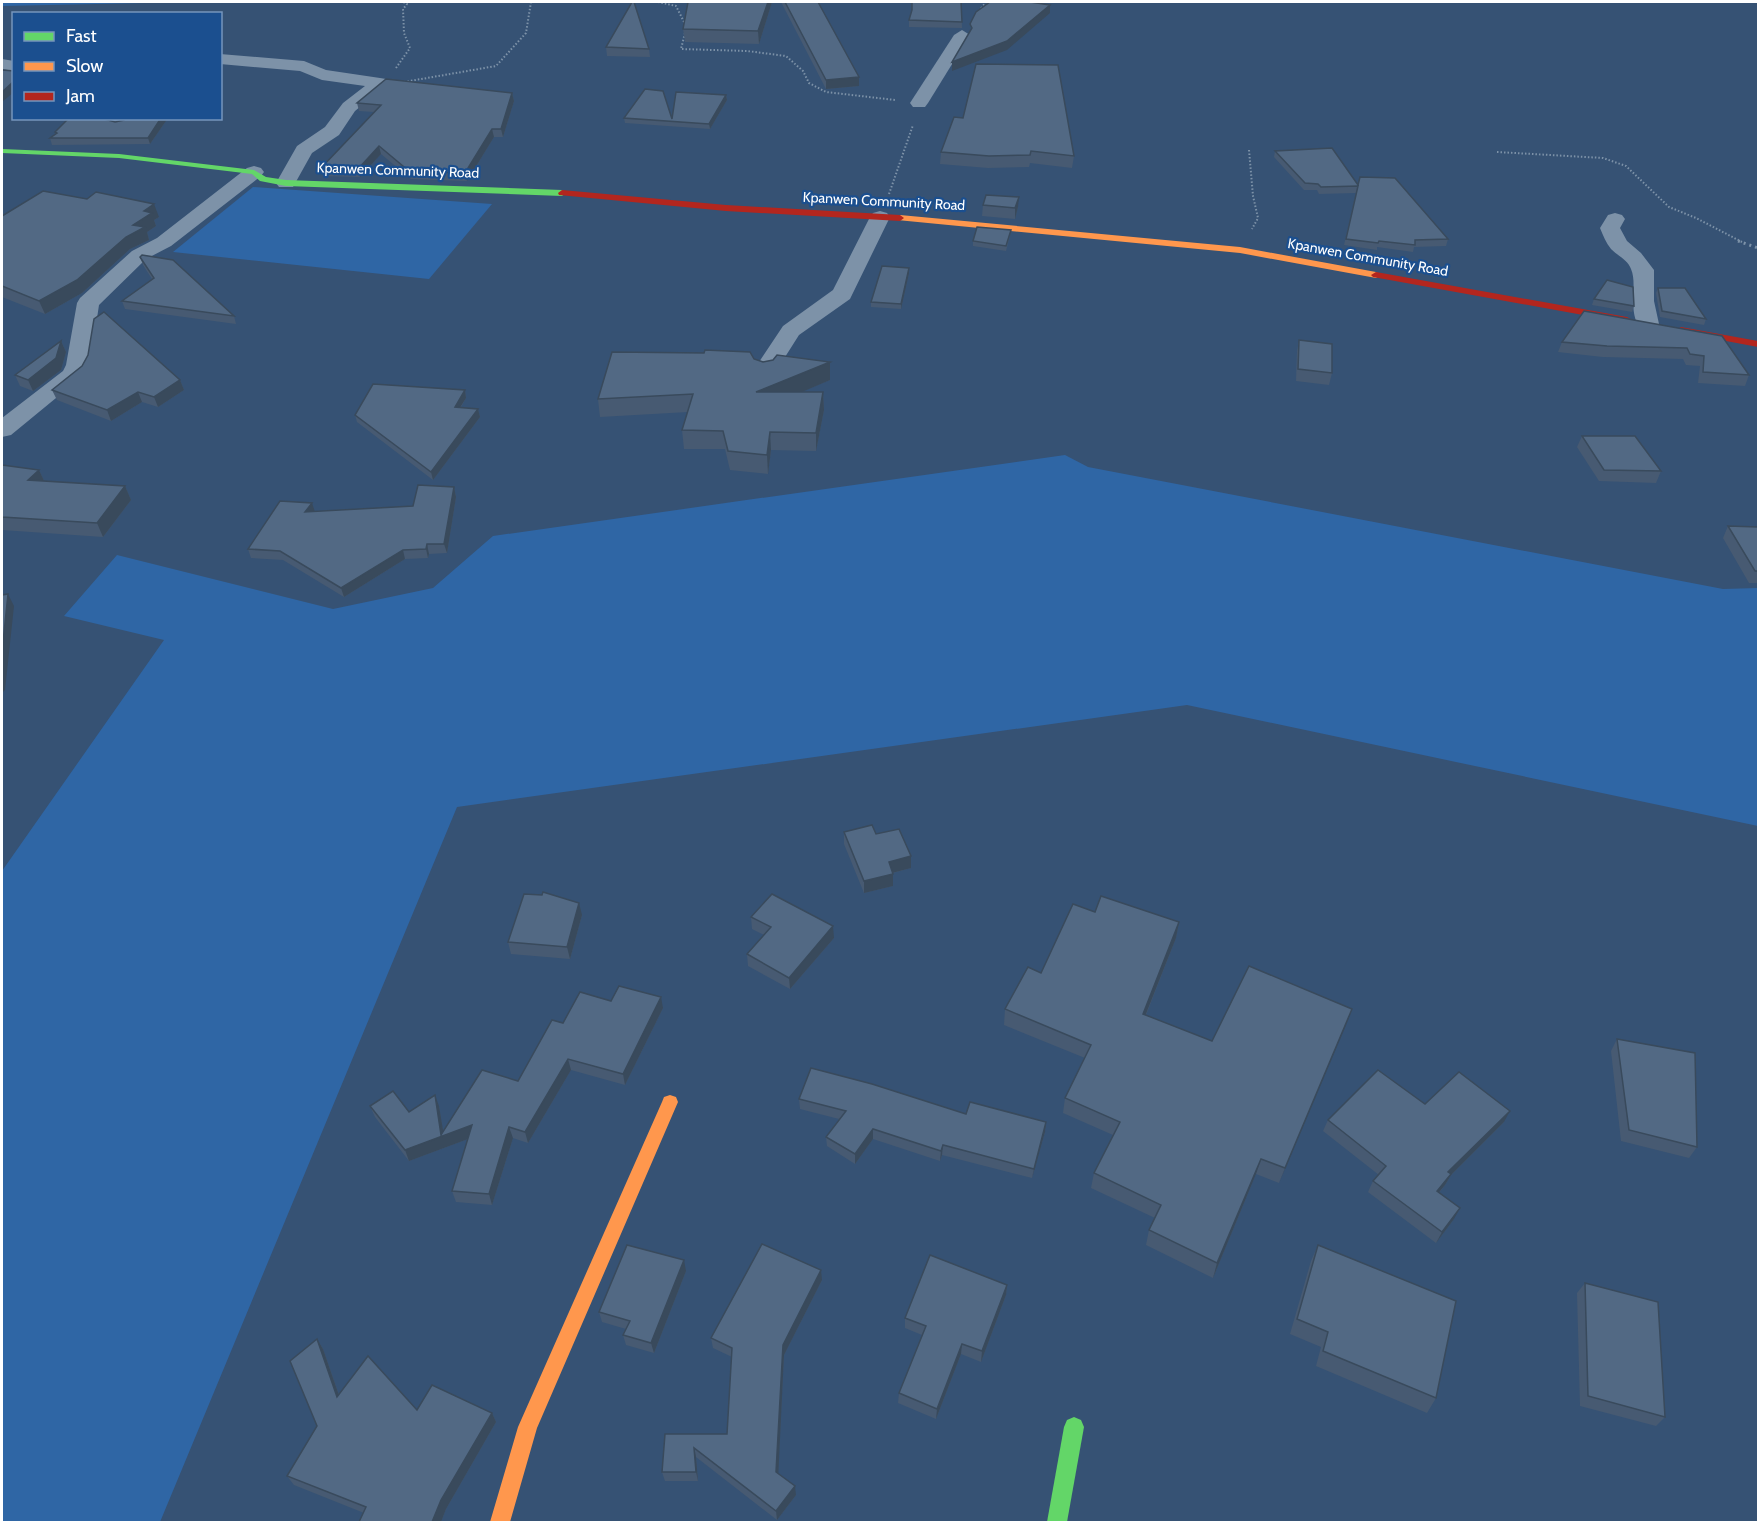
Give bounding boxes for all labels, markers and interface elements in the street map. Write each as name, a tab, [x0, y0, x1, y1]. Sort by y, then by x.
legend	[12, 12, 222, 120]
text: Fast	[66, 25, 97, 47]
text: Slow	[66, 55, 103, 77]
text: Jam	[65, 85, 95, 107]
street label: Kpanwen Community Road	[316, 158, 480, 182]
street label: Kpanwen Community Road	[802, 188, 966, 214]
street label: Kpanwen Community Road	[1286, 234, 1450, 280]

